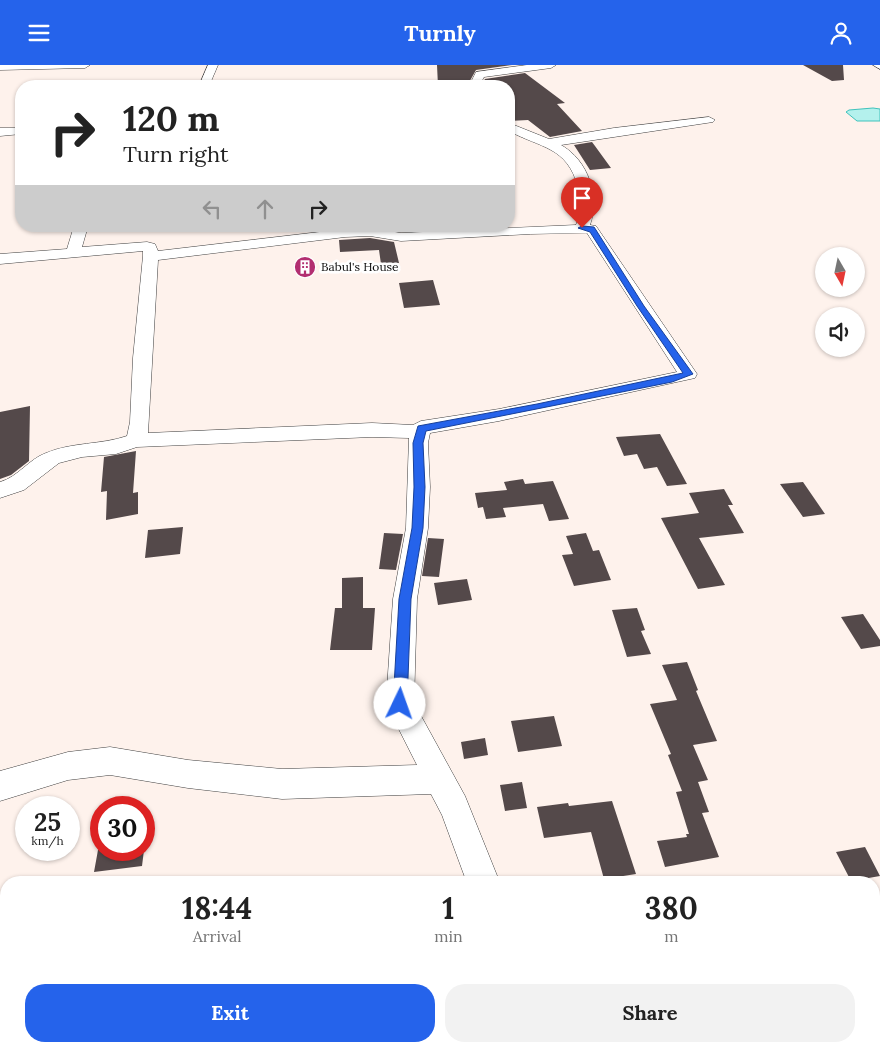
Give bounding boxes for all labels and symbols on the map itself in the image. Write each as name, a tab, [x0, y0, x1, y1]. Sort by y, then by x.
pin	[561, 177, 603, 228]
north arrow	[815, 247, 865, 297]
building icon: Babul's House	[293, 255, 317, 279]
place label: Babul's House	[321, 259, 399, 274]
position arrow	[373, 677, 425, 729]
speed limit sign: 30	[90, 796, 155, 861]

